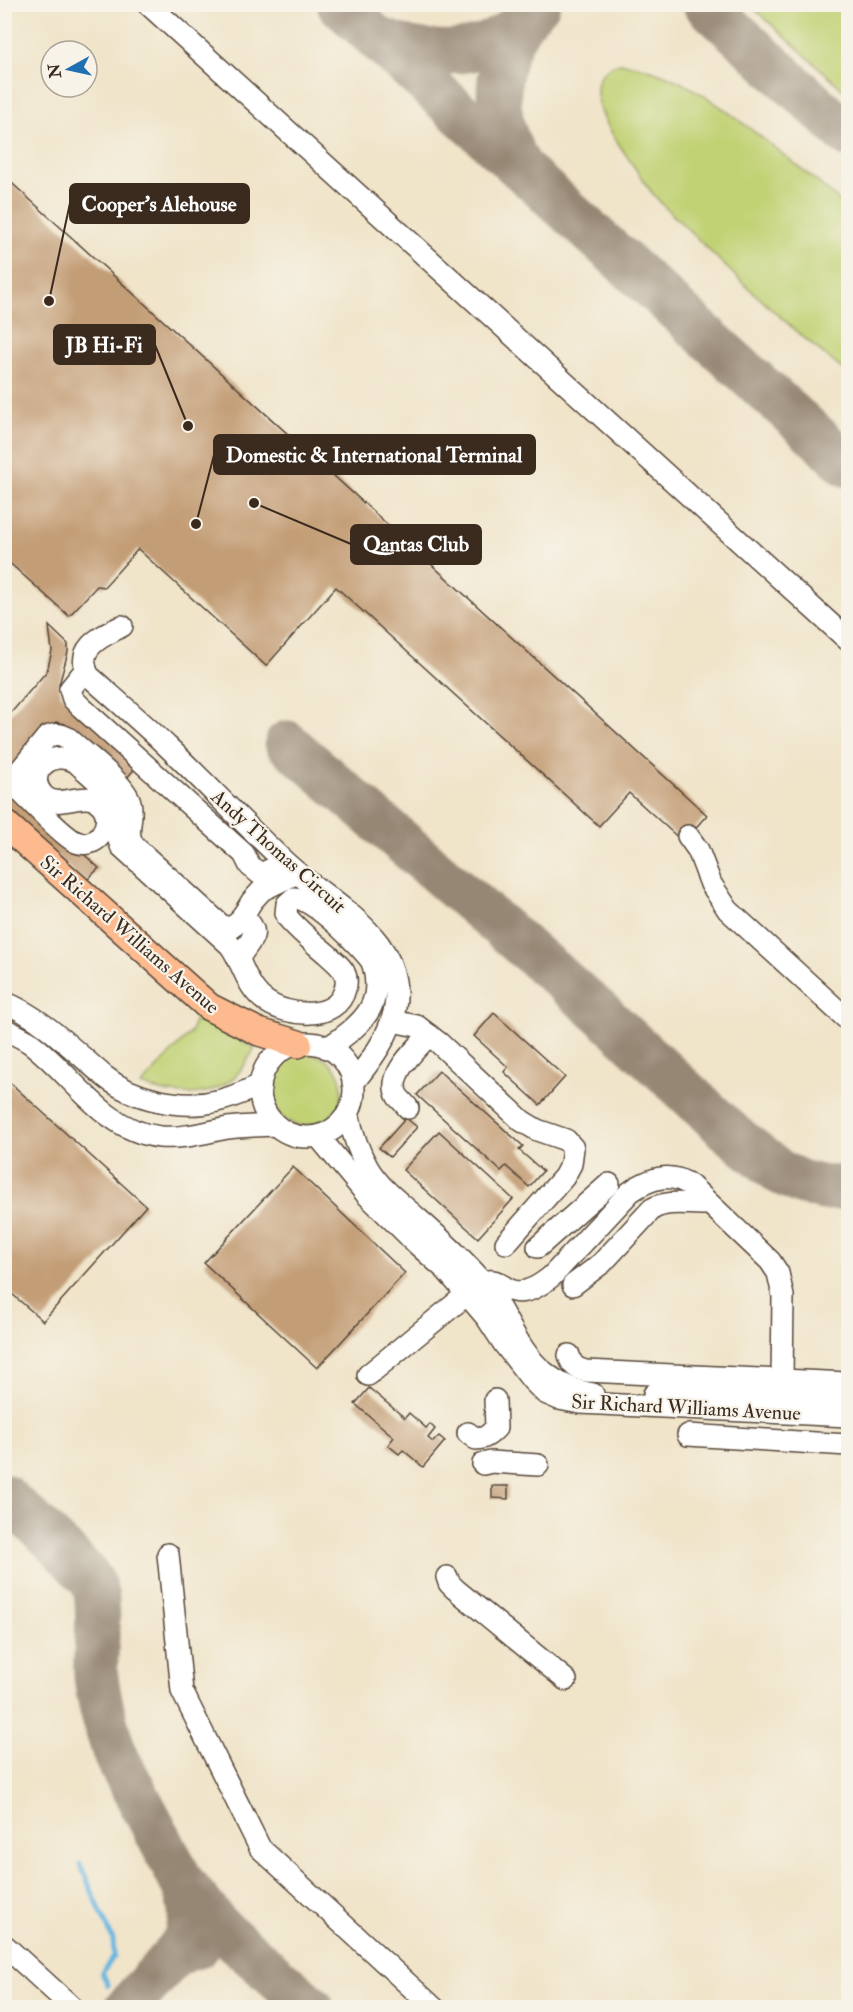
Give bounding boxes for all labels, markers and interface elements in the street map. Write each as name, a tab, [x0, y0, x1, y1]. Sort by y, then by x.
north arrow	[39, 39, 99, 99]
text: N	[44, 62, 66, 80]
callout: Cooper's Alehouse	[70, 184, 249, 223]
text: Cooper's Alehouse	[82, 191, 237, 218]
callout: JB Hi-Fi	[54, 325, 155, 364]
text: JB Hi-Fi	[64, 332, 143, 359]
callout: Domestic & International Terminal	[214, 435, 535, 474]
text: Domestic & International Terminal	[226, 442, 523, 469]
callout: Qantas Club	[351, 525, 481, 564]
text: Qantas Club	[363, 531, 470, 558]
street label: Andy Thomas Circuit	[205, 784, 352, 919]
street label: Sir Richard Williams Avenue	[35, 850, 225, 1019]
street label: Sir Richard Williams Avenue	[571, 1389, 801, 1426]

